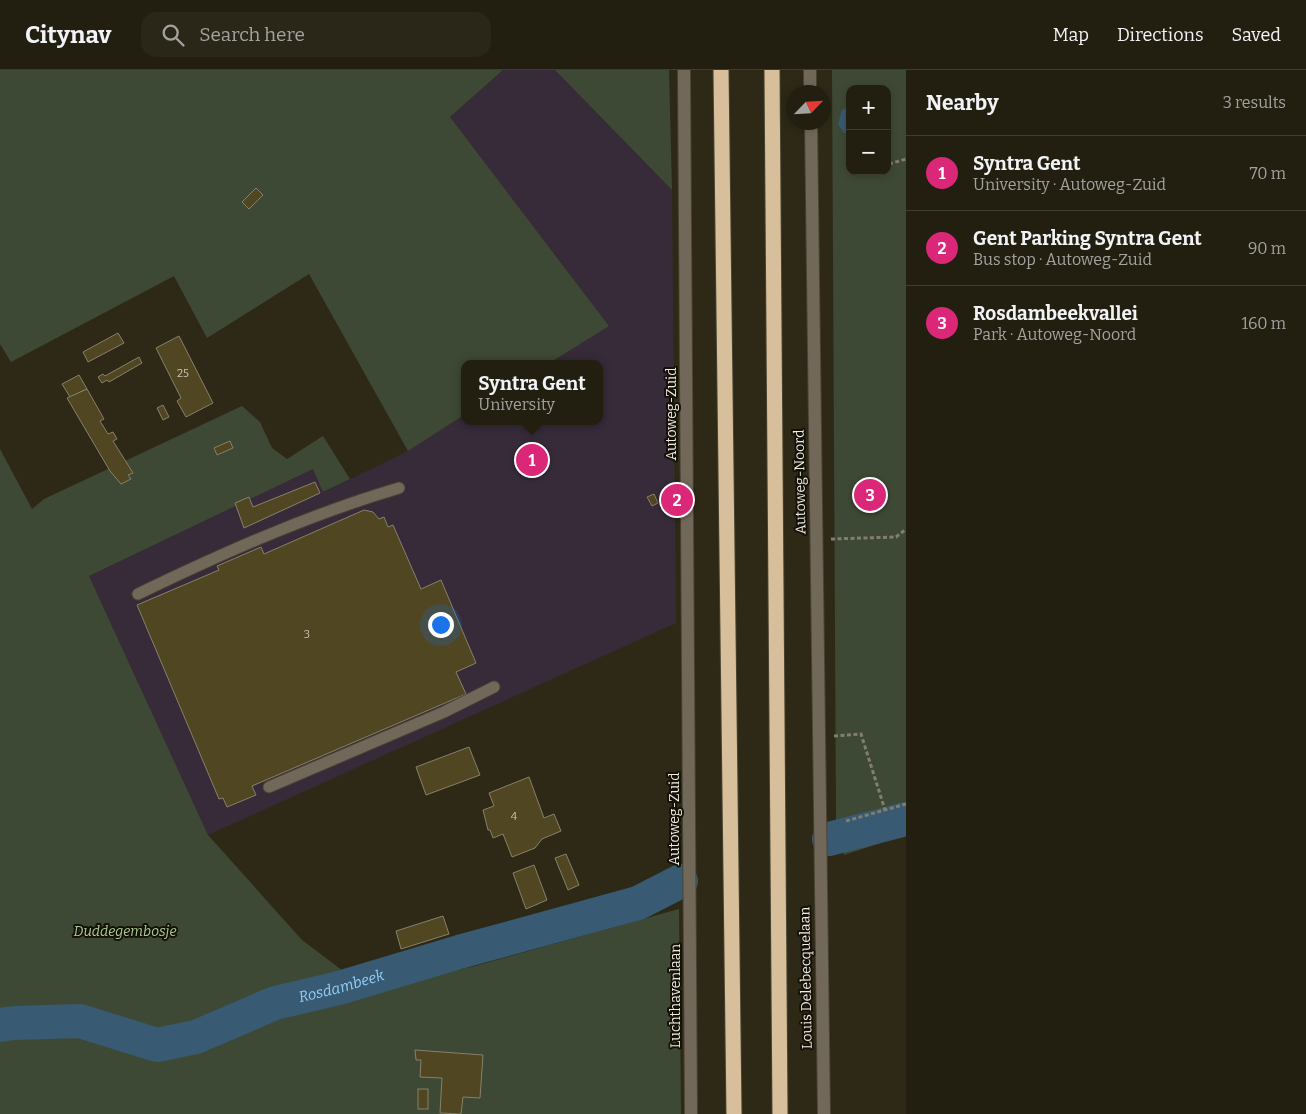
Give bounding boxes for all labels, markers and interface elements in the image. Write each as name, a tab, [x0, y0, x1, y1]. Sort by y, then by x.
search box	[141, 12, 491, 57]
text: Citynav	[25, 21, 111, 49]
icon: search	[159, 21, 187, 49]
text: Search here	[199, 23, 305, 46]
text: Map	[1053, 24, 1089, 46]
text: Directions	[1117, 24, 1204, 46]
text: Saved	[1232, 24, 1281, 46]
north arrow	[786, 85, 831, 130]
map controls	[846, 85, 891, 175]
button: +	[846, 85, 891, 130]
text: Nearby	[926, 90, 999, 116]
text: 3 results	[1223, 93, 1286, 112]
button: −	[846, 130, 891, 175]
text: Syntra Gent	[973, 152, 1081, 175]
text: 1	[939, 164, 945, 183]
text: 70 m	[1250, 164, 1286, 183]
text: University · Autoweg-Zuid	[973, 175, 1166, 194]
text: Gent Parking Syntra Gent	[973, 227, 1202, 250]
text: 2	[937, 239, 947, 258]
text: 90 m	[1248, 239, 1286, 258]
text: Bus stop · Autoweg-Zuid	[973, 250, 1152, 269]
text: Rosdambeekvallei	[973, 302, 1138, 325]
text: 3	[937, 314, 947, 333]
text: 160 m	[1241, 314, 1286, 333]
text: Park · Autoweg-Noord	[973, 325, 1136, 344]
popup	[461, 360, 603, 425]
house number: 25	[177, 367, 189, 380]
street label: Autoweg-Zuid	[663, 367, 680, 461]
text: Syntra Gent	[478, 372, 586, 395]
text: University	[478, 395, 555, 414]
street label: Autoweg-Noord	[791, 429, 809, 535]
pin: 1	[516, 441, 548, 479]
pin: 3	[854, 476, 886, 514]
pin: 2	[661, 481, 693, 519]
your location	[428, 612, 454, 638]
house number: 3	[304, 628, 310, 641]
street label: Autoweg-Zuid	[666, 772, 683, 866]
house number: 4	[511, 810, 518, 823]
street label: Louis Delebecquelaan	[796, 907, 816, 1049]
park label: Duddegembosje	[74, 923, 176, 940]
street label: Luchthavenlaan	[667, 944, 684, 1048]
water label: Rosdambeek	[297, 966, 387, 1006]

